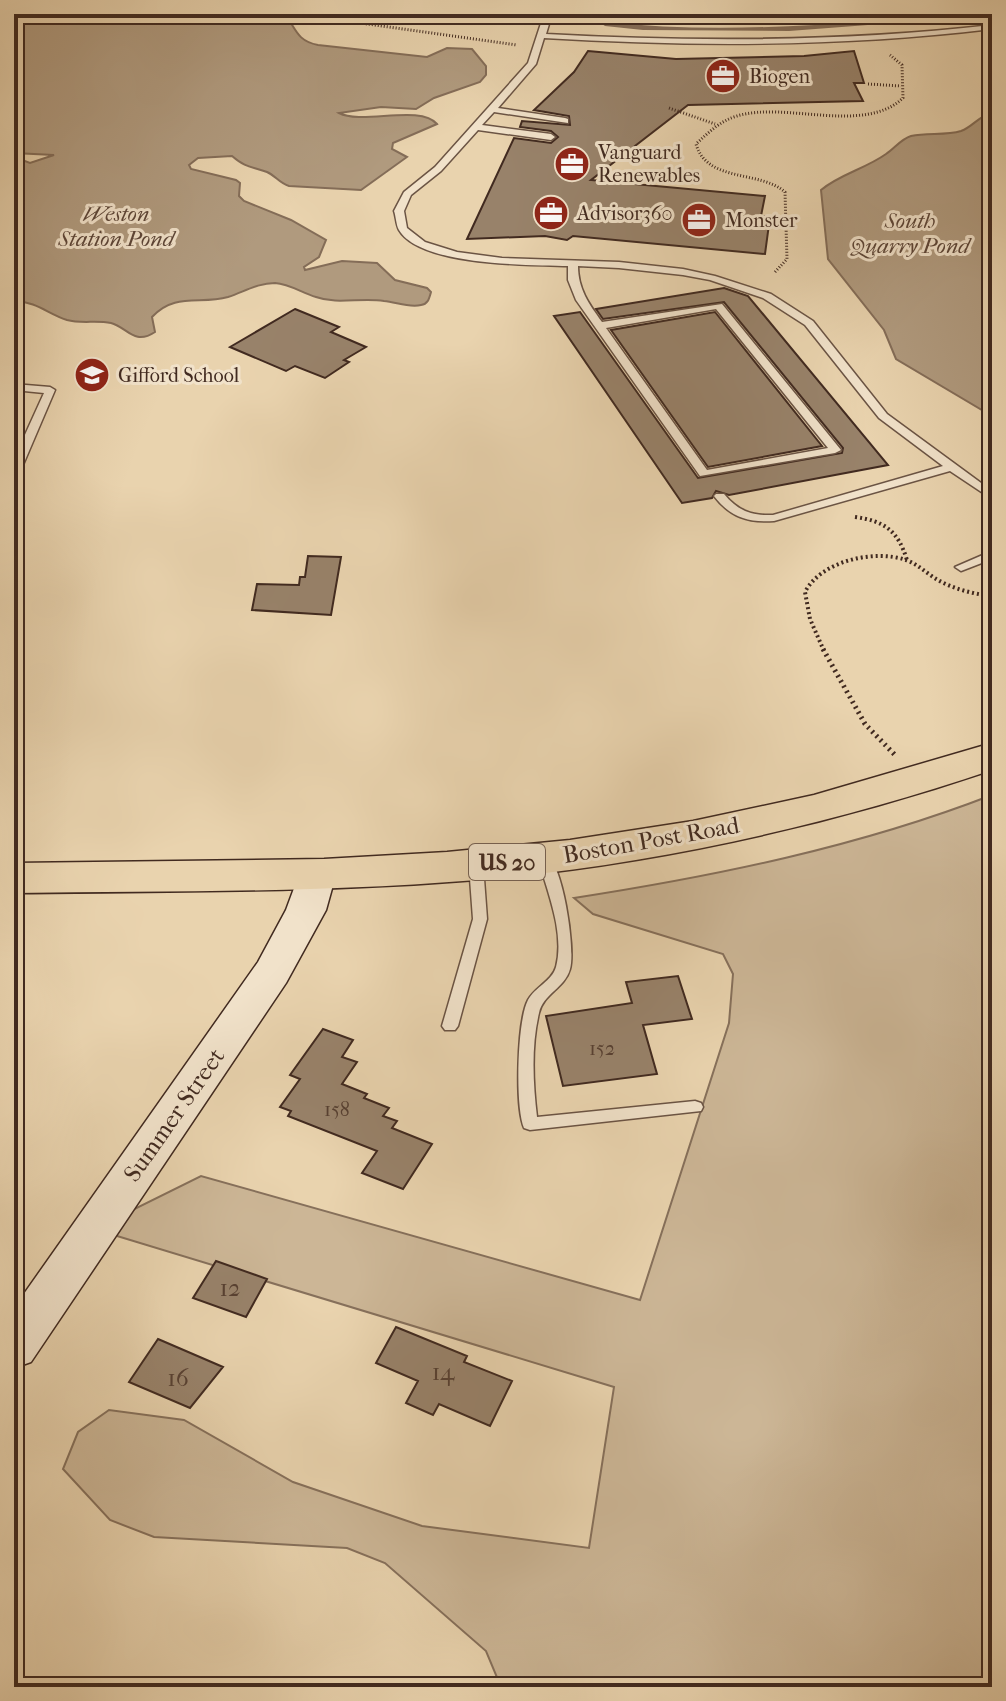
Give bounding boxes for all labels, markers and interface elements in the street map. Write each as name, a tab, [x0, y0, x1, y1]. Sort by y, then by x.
office icon: Biogen	[704, 57, 742, 95]
place label: Biogen	[749, 65, 810, 88]
place label: Vanguard Renewables	[597, 141, 700, 187]
office icon: Vanguard Renewables	[553, 145, 591, 183]
office icon: Advisor360	[532, 194, 570, 232]
water label: Weston Station Pond	[57, 201, 177, 252]
office icon: Monster	[680, 201, 718, 239]
place label: Advisor360	[576, 202, 673, 225]
water label: South Quarry Pond	[850, 208, 972, 259]
place label: Monster	[725, 209, 798, 232]
school or university icon: Gifford School	[73, 356, 111, 394]
place label: Gifford School	[118, 364, 240, 387]
street label: Boston Post Road	[561, 811, 742, 869]
road number: US 20	[469, 844, 545, 880]
house number: 152	[589, 1037, 615, 1060]
street label: Summer Street	[118, 1043, 231, 1187]
house number: 158	[324, 1098, 350, 1121]
house number: 12	[220, 1274, 240, 1302]
house number: 14	[432, 1358, 455, 1386]
house number: 16	[167, 1364, 190, 1392]

